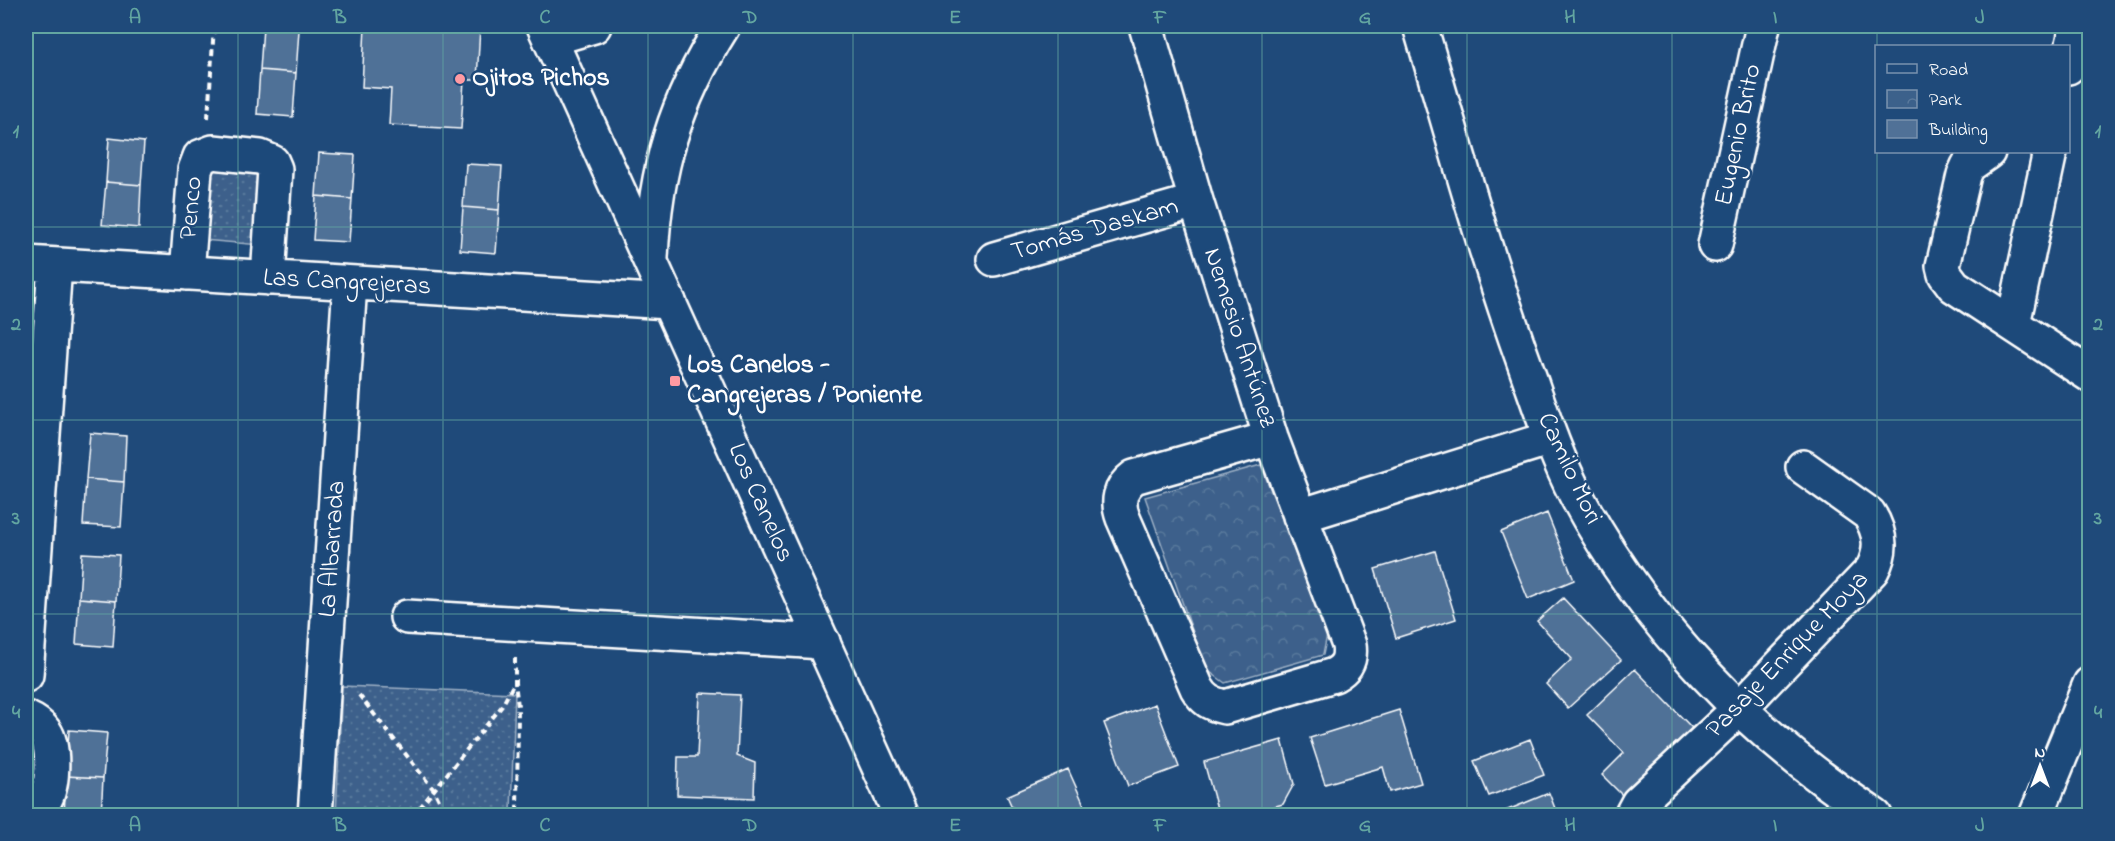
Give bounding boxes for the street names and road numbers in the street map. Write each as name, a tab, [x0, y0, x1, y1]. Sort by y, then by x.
street label: Eugenio Brito	[1705, 61, 1773, 209]
street label: Penco	[170, 175, 214, 241]
street label: Tomás Daskam	[1007, 188, 1183, 272]
street label: Nemesio Antúnez	[1192, 243, 1286, 433]
street label: Las Cangrejeras	[262, 260, 432, 306]
street label: Camilo Mori	[1527, 407, 1611, 531]
street label: Los Canelos	[717, 437, 803, 569]
street label: La Albarrada	[309, 479, 357, 619]
street label: Pasaje Enrique Moya	[1698, 562, 1878, 748]

